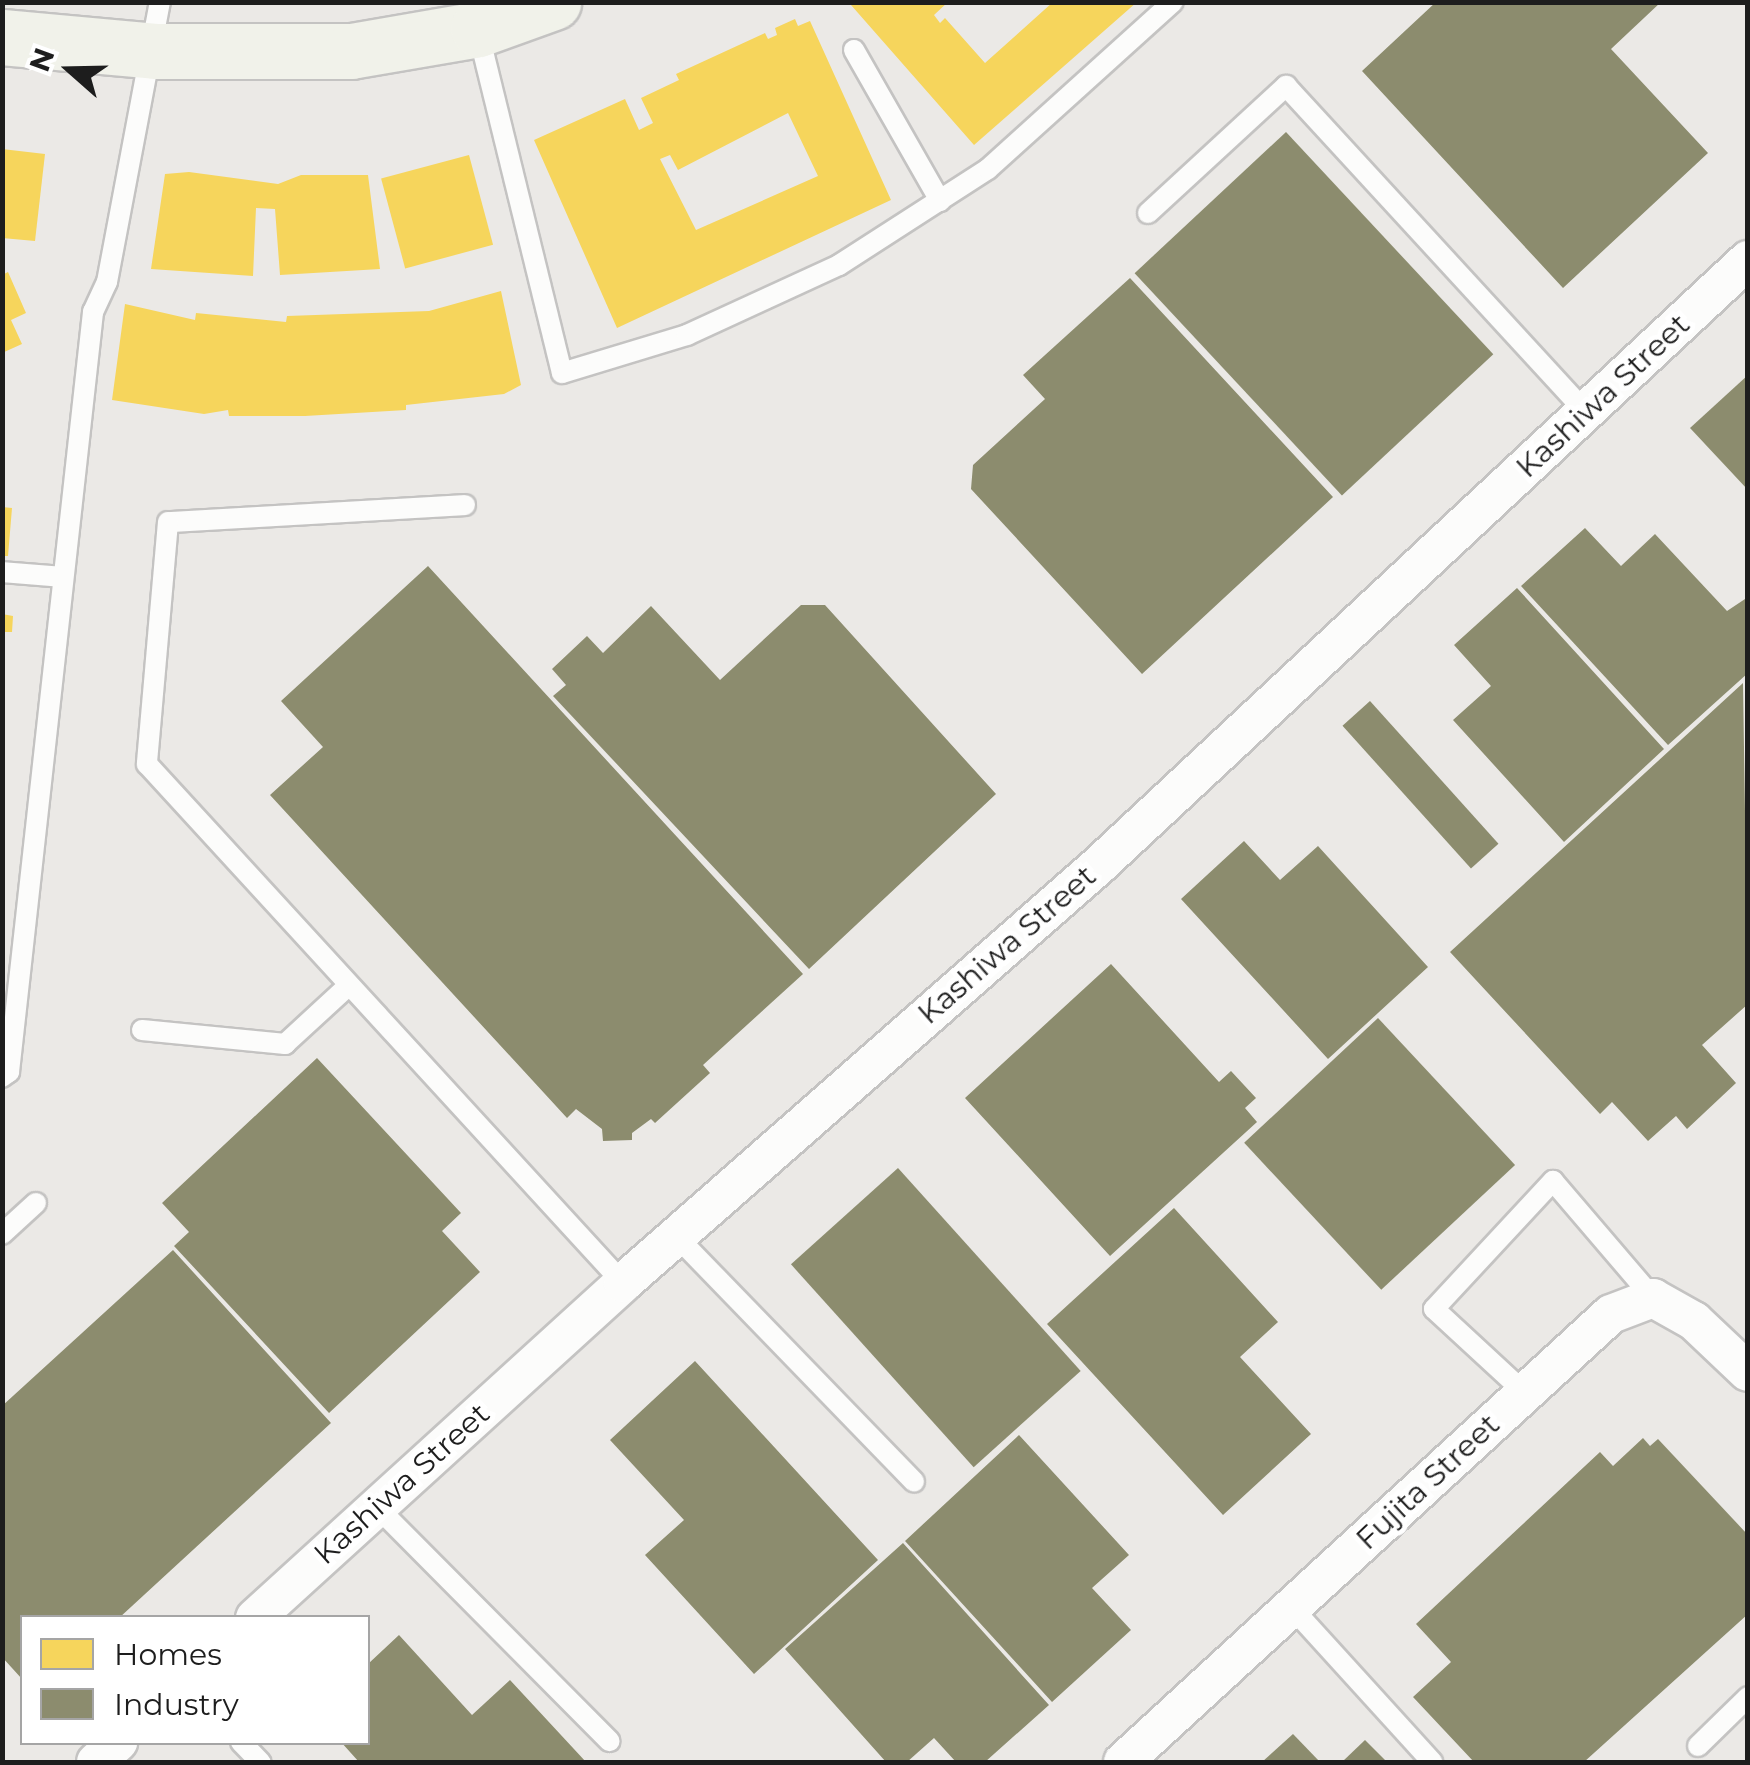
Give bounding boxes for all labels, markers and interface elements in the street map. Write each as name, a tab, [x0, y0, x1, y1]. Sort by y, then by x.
north arrow	[20, 20, 120, 120]
text: N	[22, 43, 62, 76]
street label: Kashiwa Street	[1509, 307, 1697, 485]
street label: Kashiwa Street	[911, 858, 1103, 1032]
street label: Kashiwa Street	[307, 1396, 497, 1572]
street label: Fujita Street	[1349, 1407, 1507, 1557]
legend	[20, 1615, 370, 1745]
text: Homes	[114, 1636, 222, 1673]
text: Industry	[114, 1686, 239, 1723]

